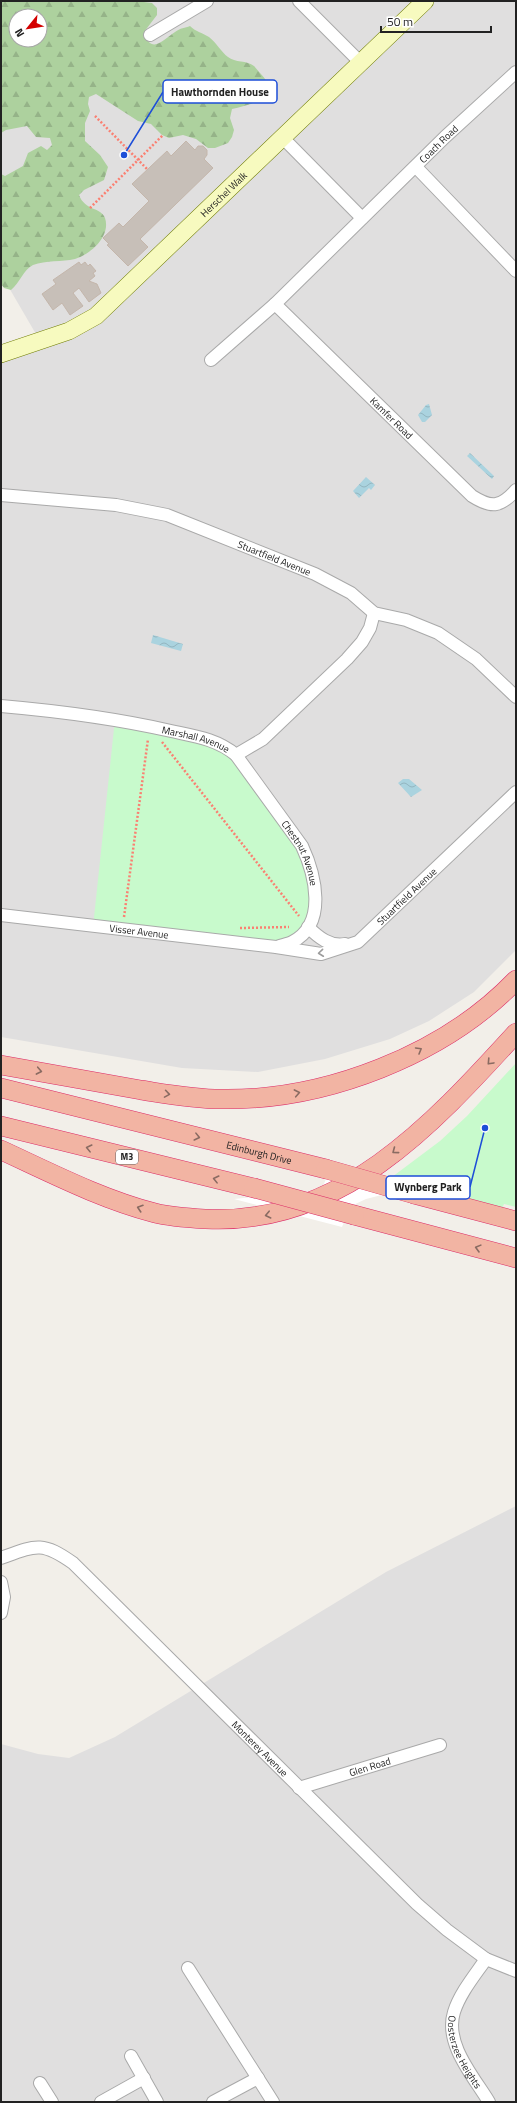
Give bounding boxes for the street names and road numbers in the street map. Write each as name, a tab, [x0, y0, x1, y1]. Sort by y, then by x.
street label: Coach Road	[416, 122, 462, 167]
street label: Herschel Walk	[197, 168, 251, 221]
street label: Kamfer Road	[367, 394, 416, 443]
street label: Stuartfield Avenue	[235, 537, 313, 580]
street label: Marshall Avenue	[160, 722, 232, 756]
street label: Chestnut Avenue	[278, 817, 321, 887]
street label: Stuartfield Avenue	[373, 864, 440, 929]
street label: Visser Avenue	[109, 921, 169, 942]
street label: Edinburgh Drive	[225, 1137, 293, 1168]
road number: M3	[116, 1150, 138, 1164]
street label: Monterey Avenue	[228, 1717, 291, 1780]
street label: Glen Road	[347, 1753, 393, 1780]
street label: Oosterzee Heights	[444, 2015, 485, 2092]

